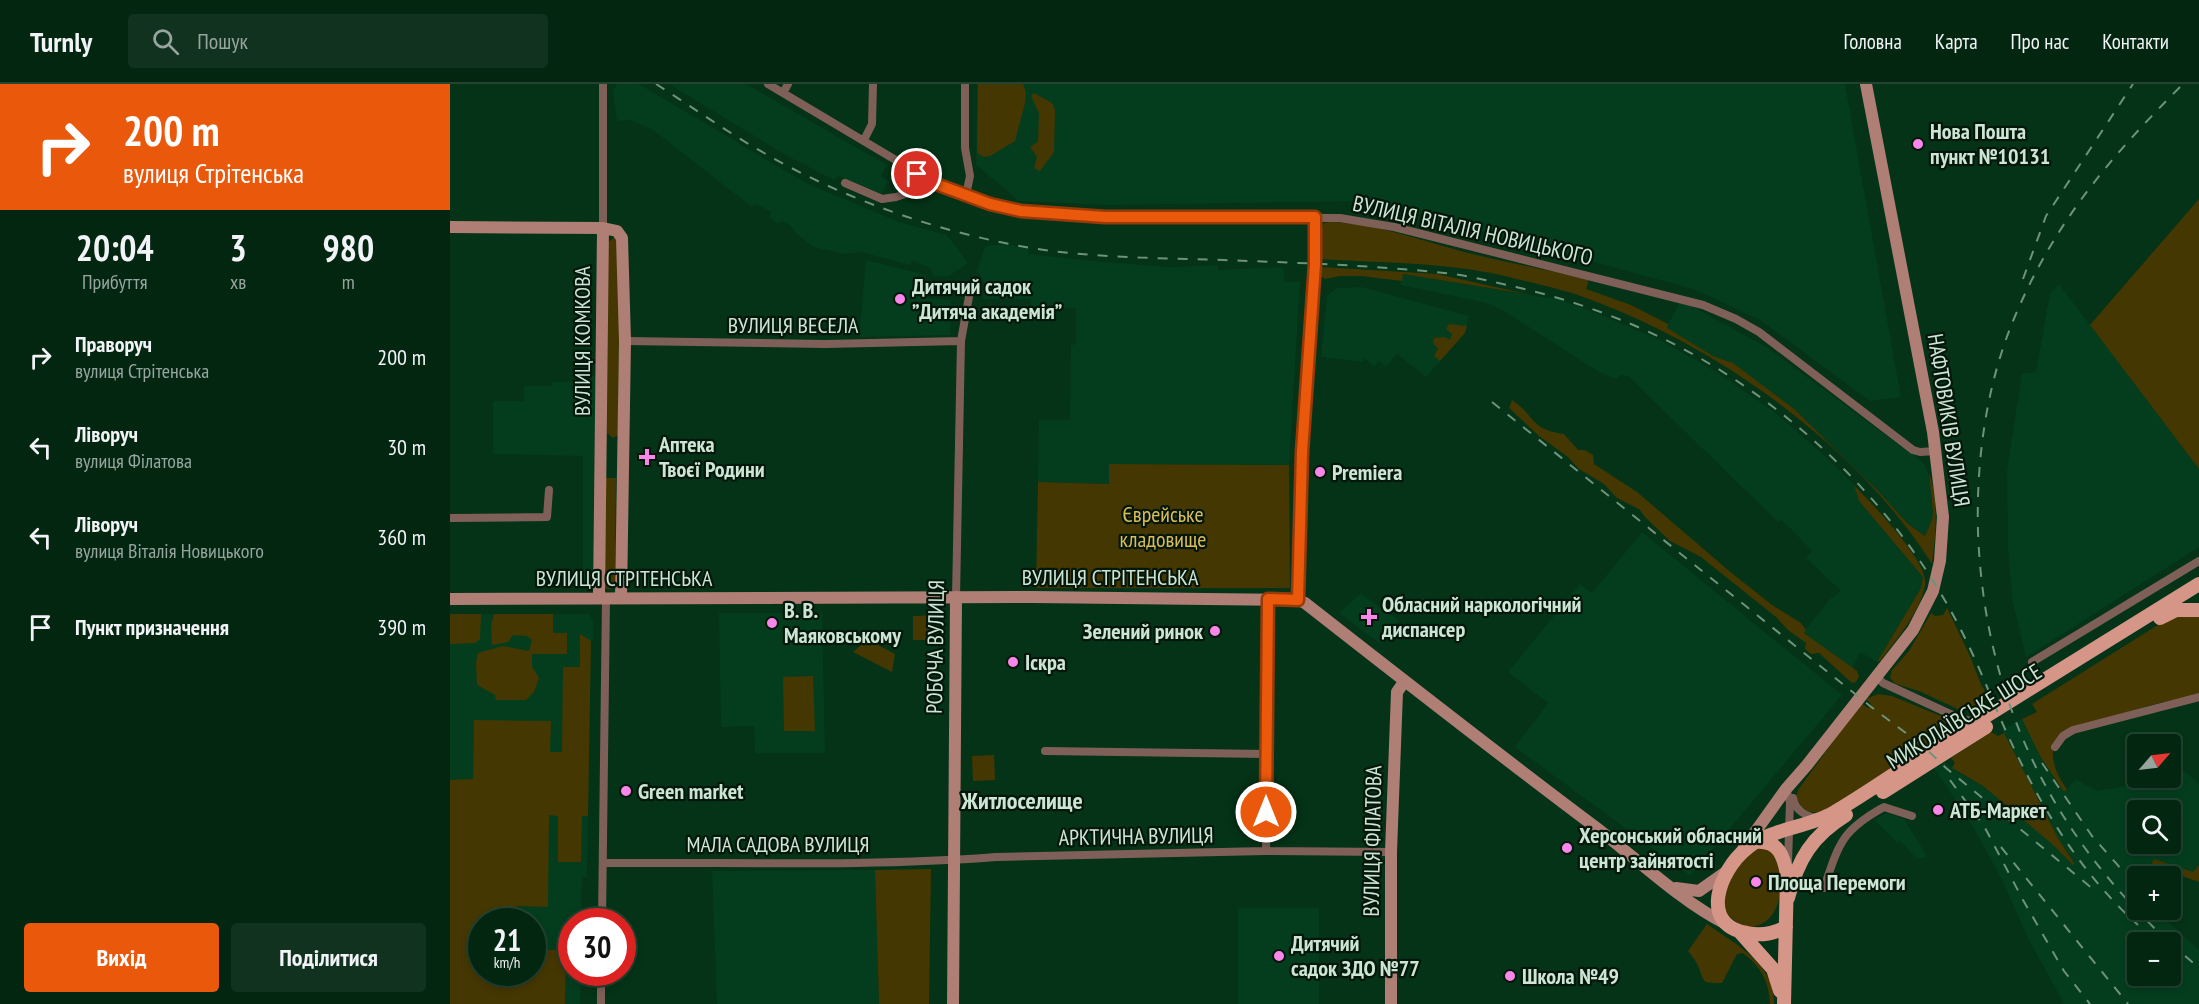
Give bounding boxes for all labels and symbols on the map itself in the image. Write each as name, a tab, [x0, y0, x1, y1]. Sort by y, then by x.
place label: Нова Пошта пункт №10131	[1930, 117, 2050, 170]
marker: Нова Пошта пункт №10131	[1911, 137, 1925, 151]
pin	[891, 148, 942, 199]
street label: ВУЛИЦЯ ВІТАЛІЯ НОВИЦЬКОГО	[1350, 189, 1596, 271]
street label: ВУЛИЦЯ КОМКОВА	[568, 265, 596, 416]
place label: Дитячий садок ”Дитяча академія”	[912, 272, 1062, 325]
marker: Дитячий садок ”Дитяча академія”	[893, 292, 907, 306]
street label: ВУЛИЦЯ ВЕСЕЛА	[728, 311, 859, 339]
street label: НАФТОВИКІВ ВУЛИЦЯ	[1922, 332, 1976, 508]
place label: Аптека Твоєї Родини	[658, 430, 765, 483]
marker: Аптека Твоєї Родини	[640, 450, 654, 464]
place label: Premiera	[1332, 458, 1402, 486]
marker: Premiera	[1313, 465, 1327, 479]
park label: Єврейське кладовище	[1120, 500, 1206, 553]
street label: ВУЛИЦЯ СТРІТЕНСЬКА	[1022, 563, 1199, 591]
street label: ВУЛИЦЯ СТРІТЕНСЬКА	[536, 564, 713, 592]
street label: РОБОЧА ВУЛИЦЯ	[920, 580, 950, 714]
place label: Обласний наркологічний диспансер	[1381, 590, 1581, 643]
place label: В. В. Маяковському	[784, 596, 902, 649]
marker: Обласний наркологічний диспансер	[1360, 608, 1378, 626]
marker: В. В. Маяковському	[765, 616, 779, 630]
place label: Зелений ринок	[1083, 617, 1204, 645]
marker: Зелений ринок	[1208, 624, 1222, 638]
place label: Іскра	[1025, 648, 1066, 676]
marker: Іскра	[1006, 655, 1020, 669]
street label: МИКОЛАЇВСЬКЕ ШОСЕ	[1881, 657, 2047, 775]
north arrow	[2127, 734, 2181, 788]
street label: ВУЛИЦЯ ФІЛАТОВА	[1357, 765, 1387, 917]
place label: Green market	[638, 777, 744, 805]
position arrow	[1234, 780, 1298, 844]
marker: Green market	[619, 784, 633, 798]
district label: Житлоселище	[960, 785, 1083, 816]
place label: АТБ-Маркет	[1949, 796, 2047, 824]
marker: АТБ-Маркет	[1931, 803, 1945, 817]
street label: АРКТИЧНА ВУЛИЦЯ	[1058, 821, 1214, 851]
place label: Херсонський обласний центр зайнятості	[1579, 821, 1762, 874]
street label: МАЛА САДОВА ВУЛИЦЯ	[686, 830, 870, 858]
marker: Херсонський обласний центр зайнятості	[1560, 841, 1574, 855]
place label: Площа Перемоги	[1768, 868, 1906, 896]
marker: Площа Перемоги	[1749, 875, 1763, 889]
speed limit sign: 30	[558, 908, 636, 986]
place label: Дитячий садок ЗДО №77	[1291, 929, 1420, 982]
marker: Дитячий садок ЗДО №77	[1272, 949, 1286, 963]
place label: Школа №49	[1522, 962, 1619, 990]
marker: Школа №49	[1503, 969, 1517, 983]

